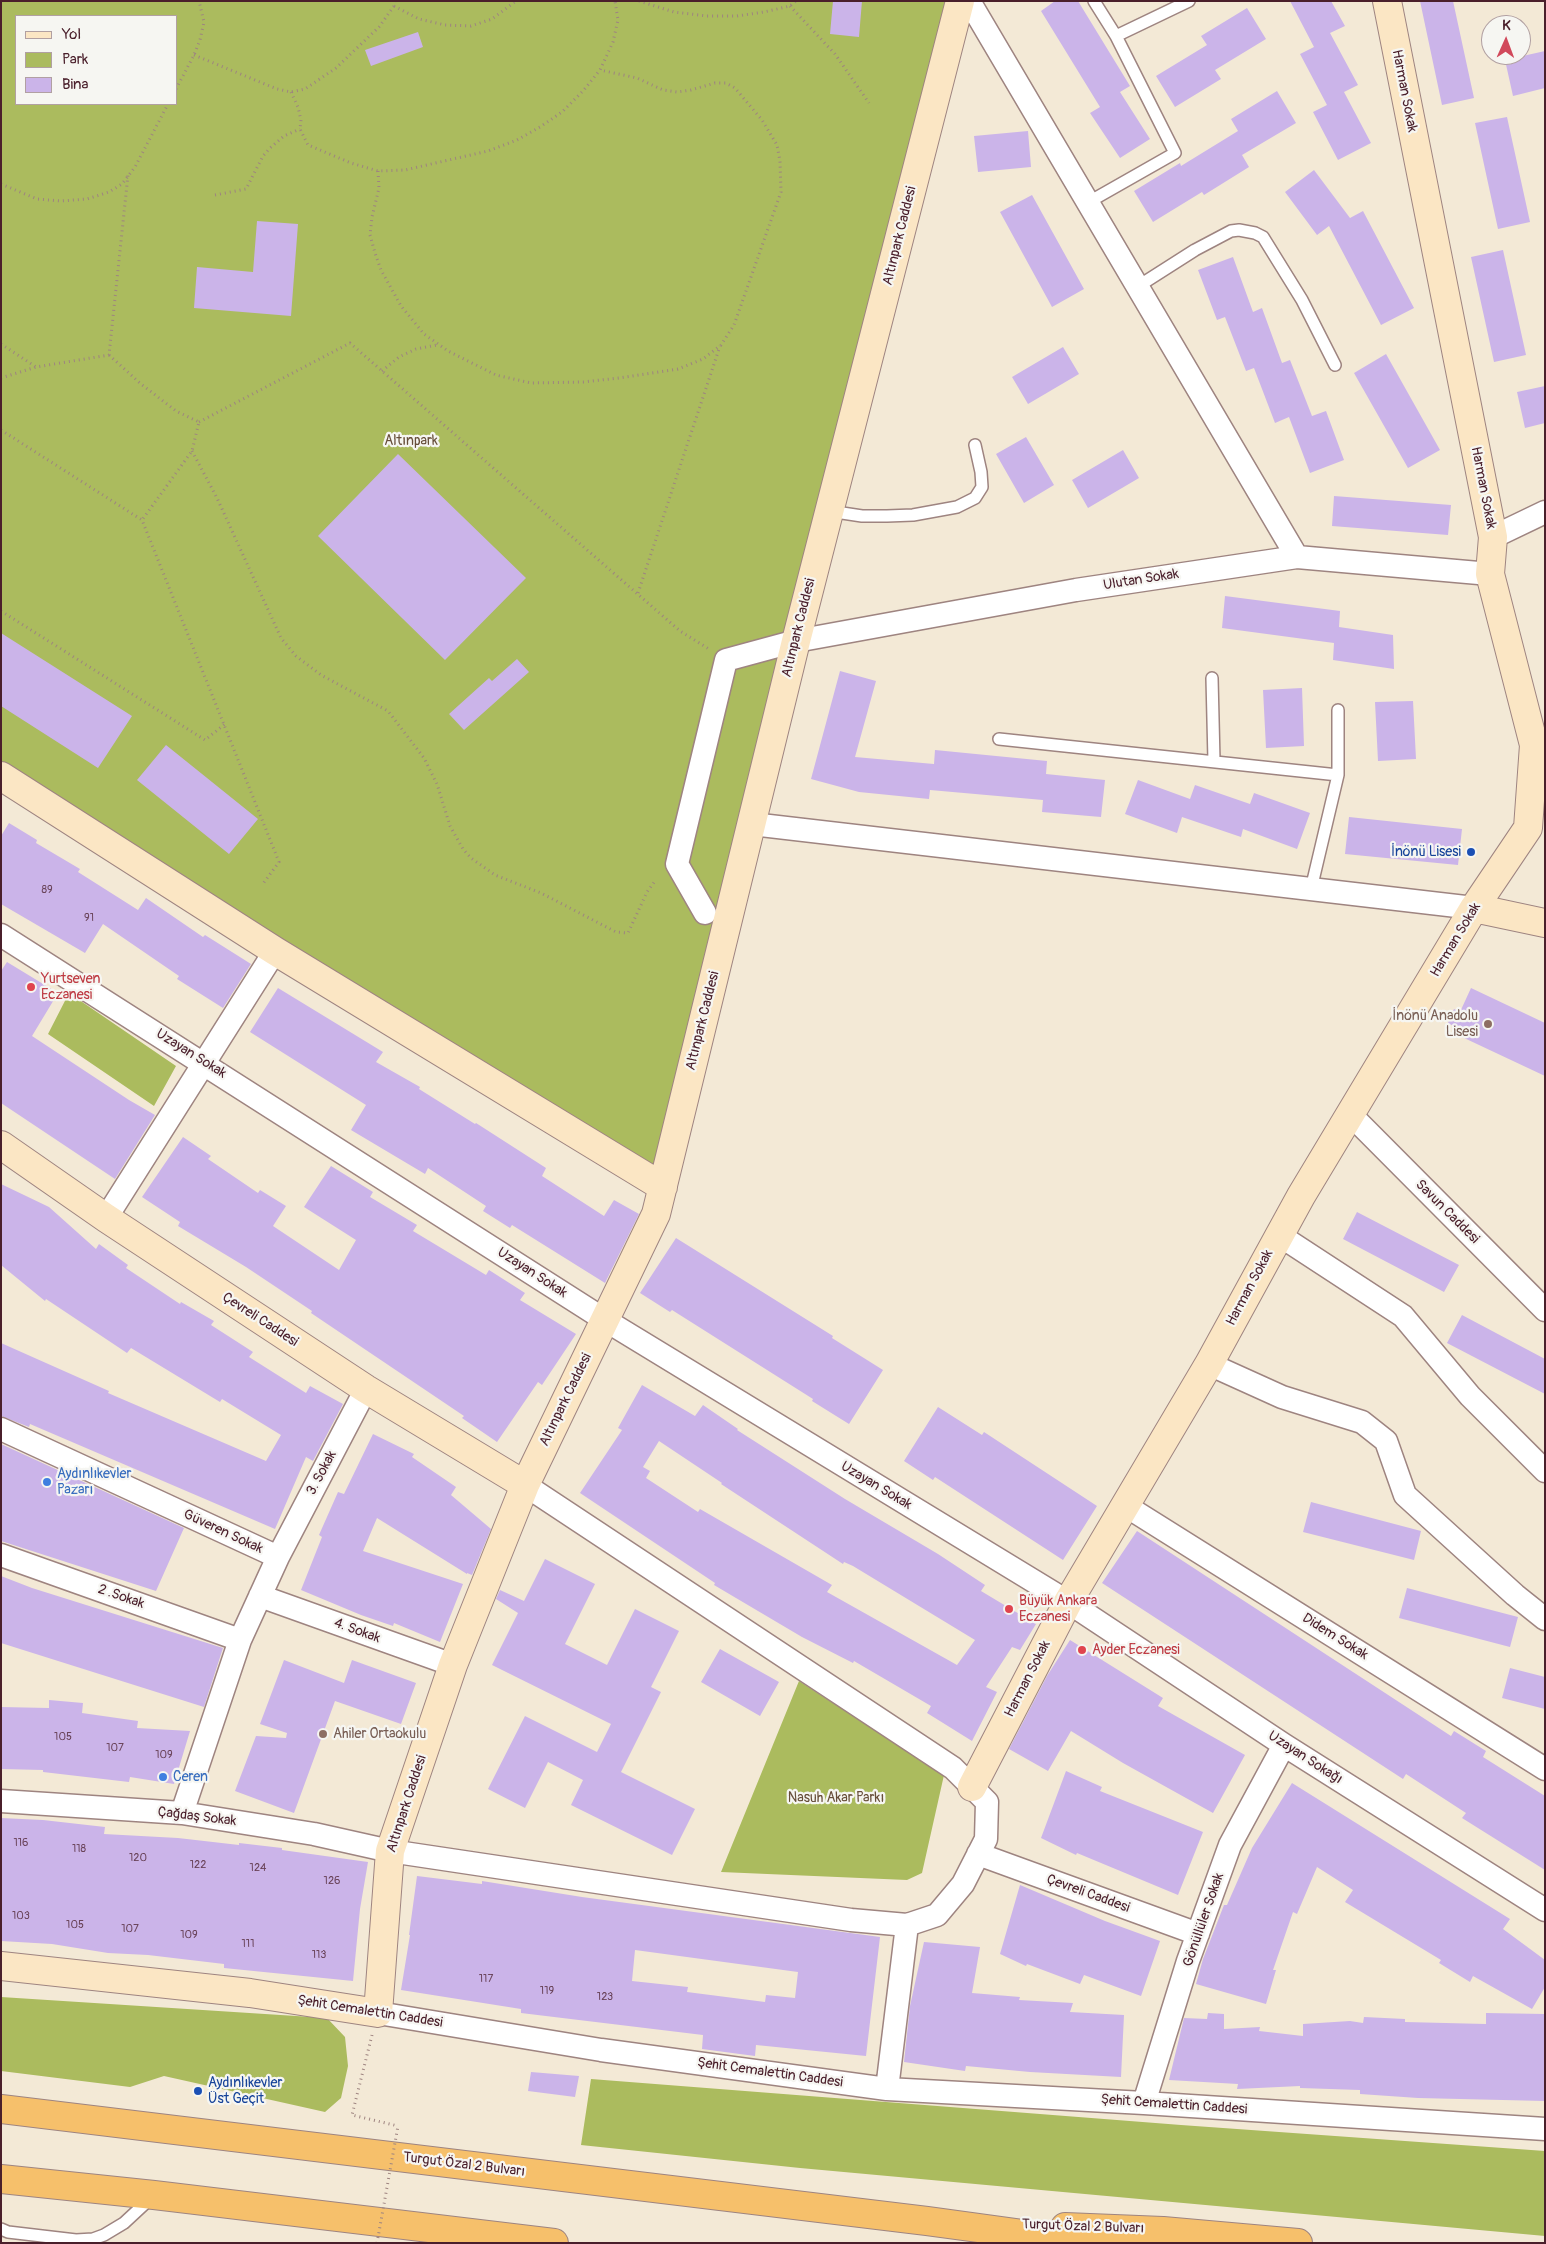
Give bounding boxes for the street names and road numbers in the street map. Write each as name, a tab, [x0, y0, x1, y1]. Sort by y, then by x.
street label: Harman Sokak	[1388, 48, 1420, 134]
street label: Altınpark Caddesi	[880, 185, 920, 287]
street label: Harman Sokak	[1467, 445, 1499, 531]
street label: Ulutan Sokak	[1102, 566, 1180, 594]
street label: Altınpark Caddesi	[779, 577, 819, 679]
street label: Harman Sokak	[1427, 900, 1485, 980]
street label: Altınpark Caddesi	[683, 970, 723, 1072]
street label: Uzayan Sokak	[153, 1026, 229, 1082]
street label: Savun Caddesi	[1411, 1176, 1483, 1248]
street label: Uzayan Sokak	[494, 1244, 570, 1302]
street label: Harman Sokak	[1223, 1247, 1277, 1329]
street label: Çevreli Caddesi	[219, 1289, 301, 1351]
street label: Altınpark Caddesi	[536, 1351, 596, 1449]
street label: 3. Sokak	[303, 1448, 341, 1498]
street label: Uzayan Sokak	[837, 1458, 915, 1514]
street label: Güveren Sokak	[181, 1506, 265, 1558]
street label: 2 .Sokak	[96, 1581, 146, 1613]
street label: Didem Sokak	[1299, 1610, 1371, 1664]
street label: 4. Sokak	[332, 1615, 382, 1647]
street label: Harman Sokak	[1002, 1638, 1054, 1720]
street label: Uzayan Sokağı	[1265, 1728, 1345, 1788]
street label: Altınpark Caddesi	[383, 1753, 431, 1855]
street label: Çağdaş Sokak	[157, 1804, 237, 1830]
street label: Çevreli Caddesi	[1044, 1871, 1132, 1917]
street label: Gönüllüler Sokak	[1180, 1871, 1228, 1969]
street label: Şehit Cemalettin Caddesi	[296, 1992, 444, 2032]
street label: Şehit Cemalettin Caddesi	[696, 2054, 844, 2092]
street label: Şehit Cemalettin Caddesi	[1100, 2091, 1248, 2119]
street label: Turgut Özal 2 Bulvarı	[402, 2149, 526, 2181]
street label: Turgut Özal 2 Bulvarı	[1021, 2216, 1145, 2238]

